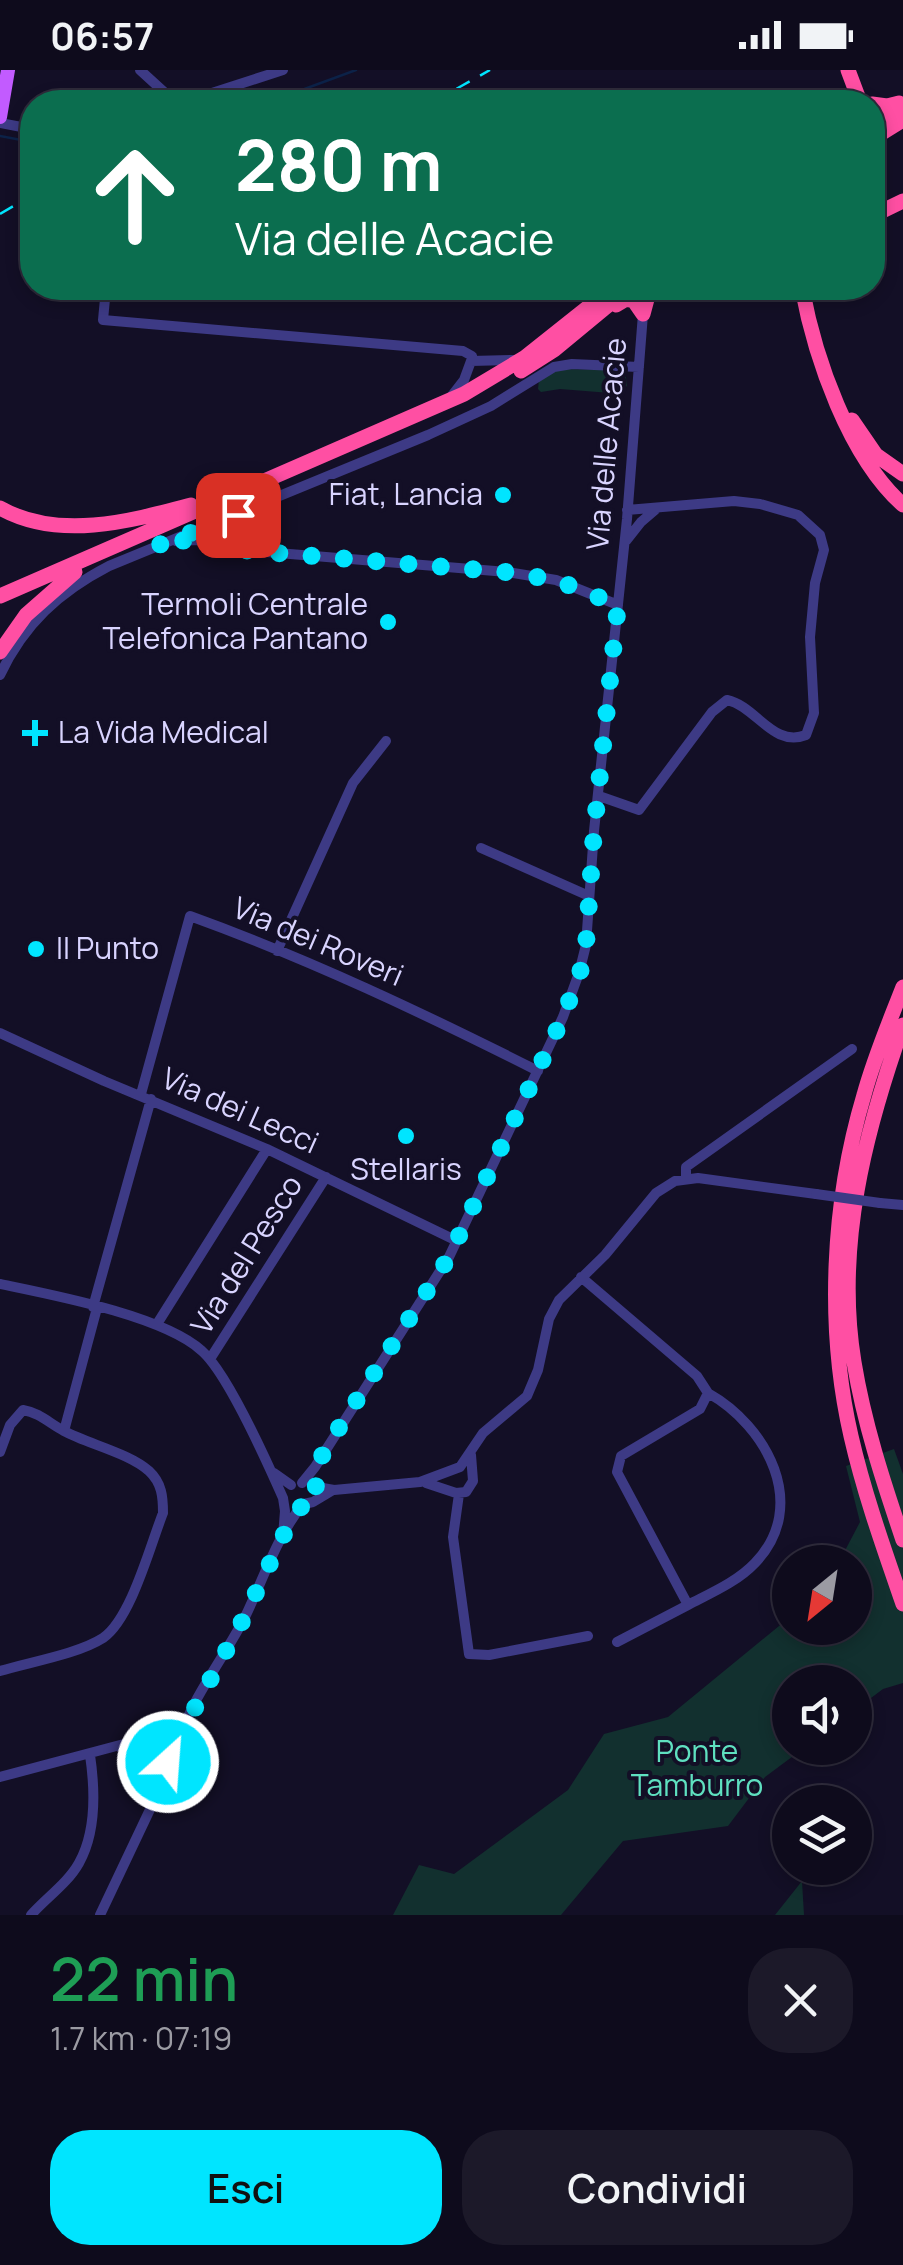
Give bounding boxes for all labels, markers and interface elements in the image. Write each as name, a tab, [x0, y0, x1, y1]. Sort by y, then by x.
text: 06:57	[50, 9, 154, 61]
text: 280 m	[235, 116, 443, 212]
icon: ahead	[70, 130, 200, 260]
text: Via delle Acacie	[235, 207, 554, 269]
street label: Via delle Acacie	[576, 336, 635, 552]
pin	[196, 473, 281, 558]
place label: Fiat, Lancia	[329, 473, 483, 514]
marker: Fiat, Lancia	[492, 484, 514, 506]
icon: arrive	[211, 488, 266, 543]
place label: Termoli Centrale Telefonica Pantano	[103, 583, 368, 658]
marker: Termoli Centrale Telefonica Pantano	[377, 611, 399, 633]
place label: La Vida Medical	[58, 711, 269, 752]
marker: La Vida Medical	[22, 720, 48, 746]
street label: Via dei Roveri	[227, 886, 410, 995]
place label: Il Punto	[56, 927, 159, 968]
marker: Il Punto	[25, 938, 47, 960]
street label: Via dei Lecci	[156, 1057, 326, 1162]
marker: Stellaris	[395, 1125, 417, 1147]
place label: Stellaris	[350, 1148, 462, 1189]
street label: Via del Pesco	[180, 1167, 311, 1342]
north arrow	[772, 1545, 872, 1645]
map controls	[772, 1545, 872, 1885]
button: sound	[772, 1665, 872, 1765]
position arrow	[116, 1710, 220, 1814]
park label: Ponte Tamburro	[631, 1730, 763, 1805]
button: layers	[772, 1785, 872, 1885]
text: 22 min	[50, 1937, 238, 2019]
button: close	[748, 1948, 853, 2053]
text: 1.7 km · 07:19	[50, 2016, 232, 2060]
button: Esci	[50, 2130, 442, 2245]
button: Condividi	[462, 2130, 853, 2245]

